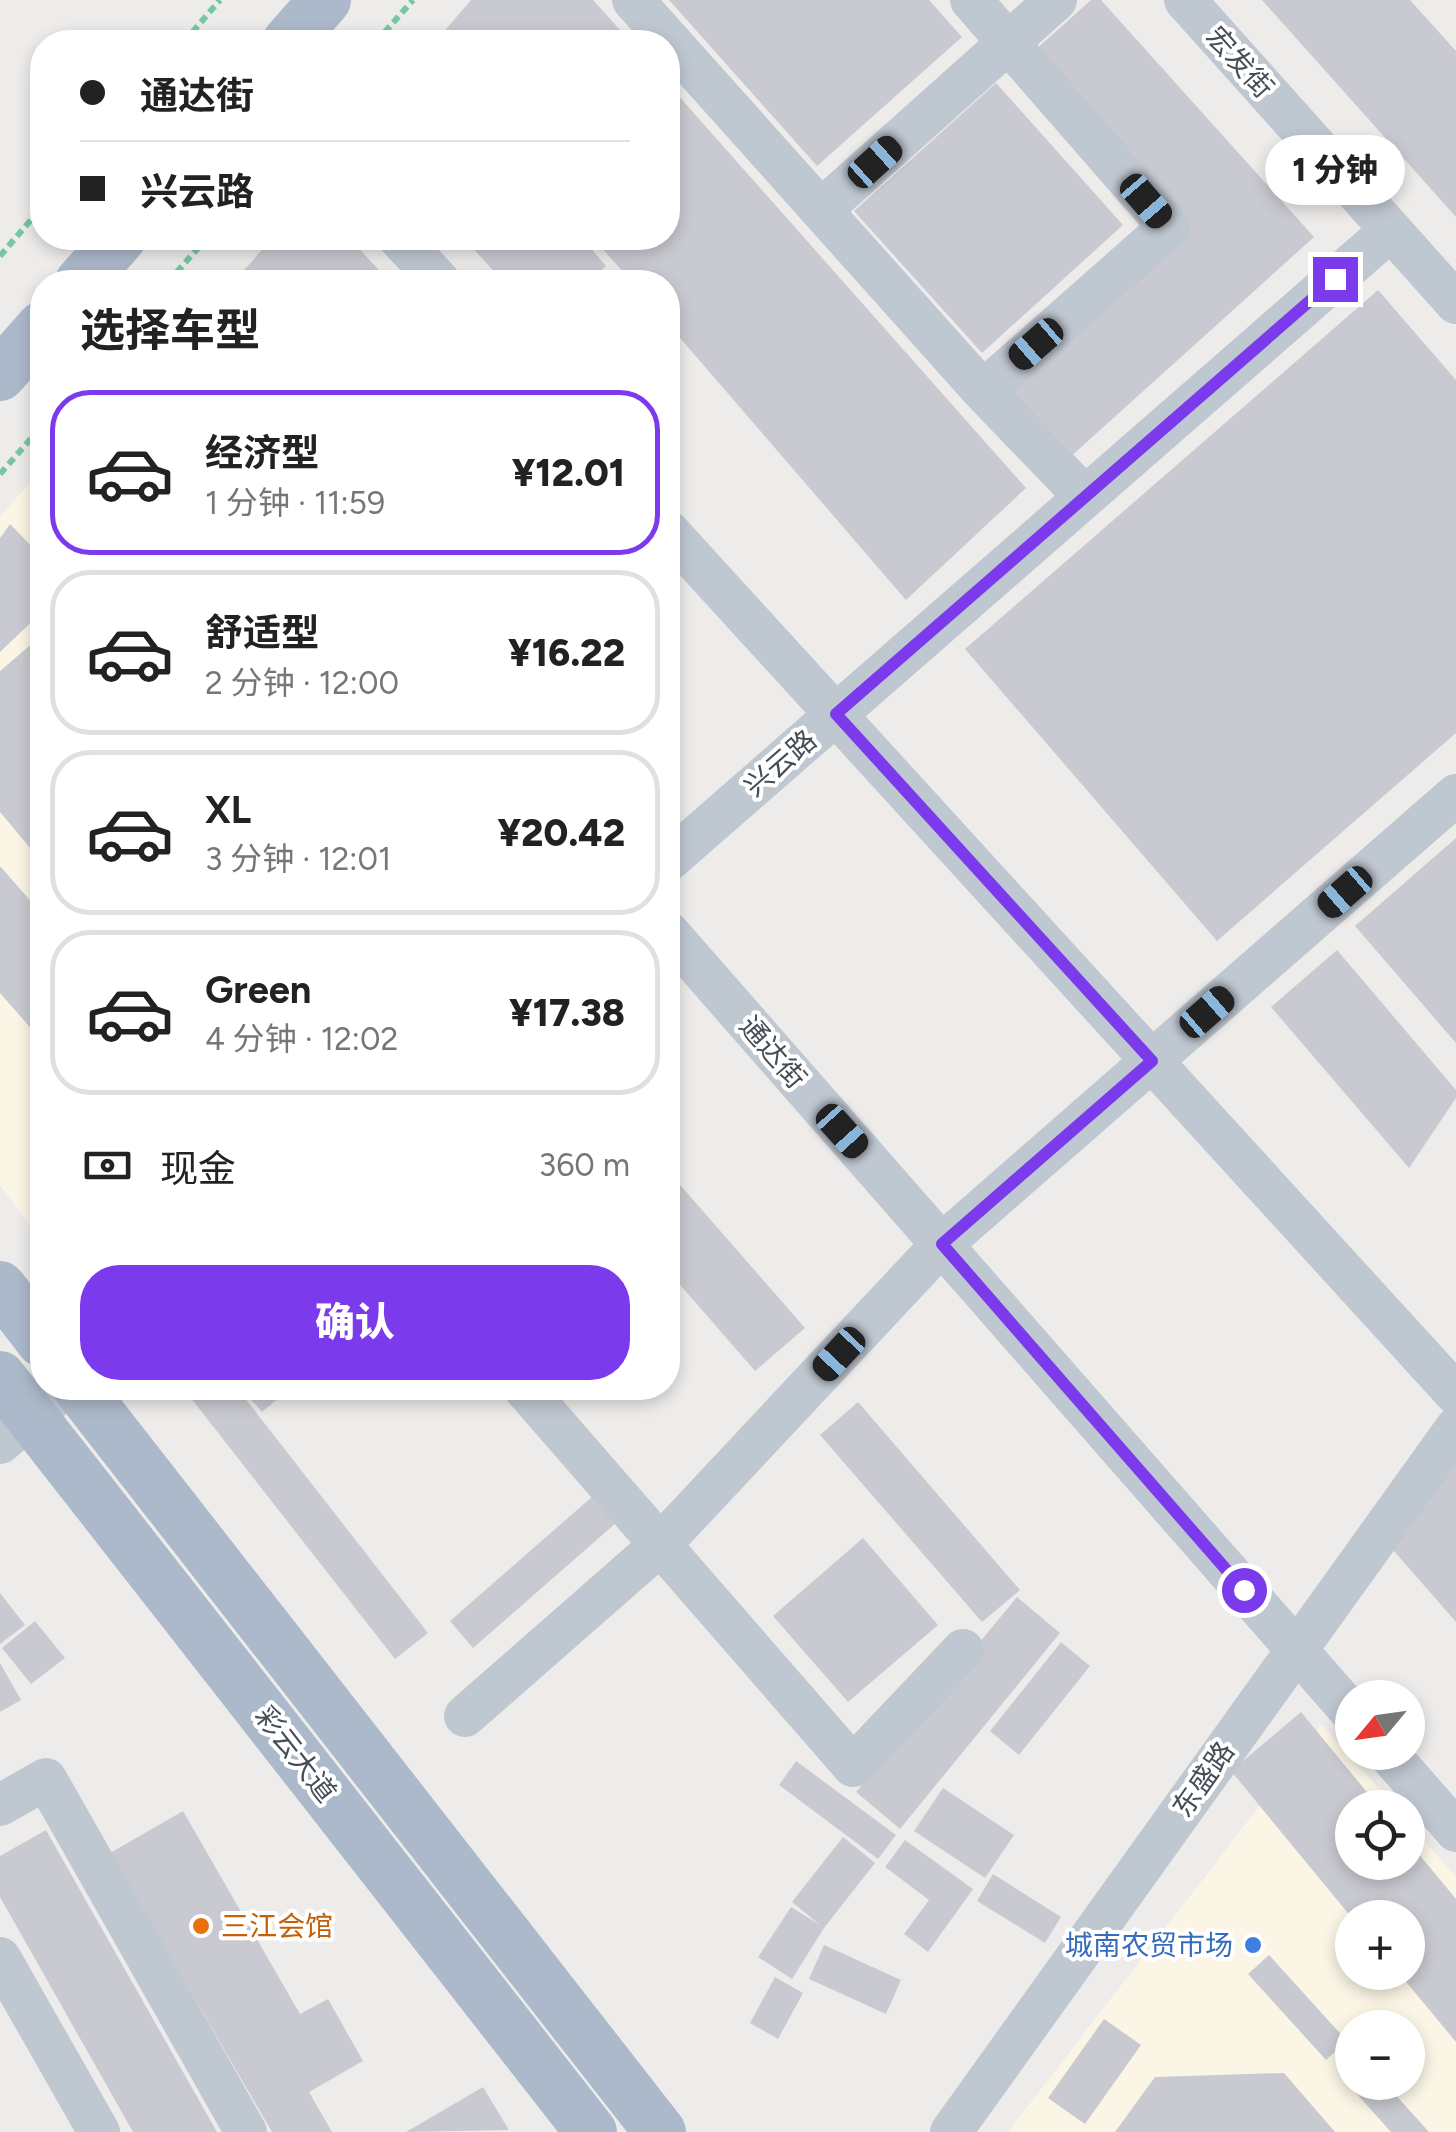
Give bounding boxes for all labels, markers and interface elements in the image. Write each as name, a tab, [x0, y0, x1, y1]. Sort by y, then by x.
street label: 宏发街	[1199, 19, 1281, 105]
text: 通达街	[140, 73, 254, 119]
car	[843, 131, 907, 193]
callout: 1 分钟	[1265, 134, 1405, 204]
text: 1 分钟	[1292, 151, 1378, 189]
text: 兴云路	[140, 169, 254, 215]
car	[1115, 169, 1177, 233]
route end	[1313, 257, 1358, 302]
text: 选择车型	[80, 303, 260, 357]
car	[1004, 313, 1068, 375]
icon: car	[85, 428, 175, 518]
text: 经济型	[205, 430, 319, 476]
text: ¥12.01	[512, 450, 625, 496]
text: 1 分钟 · 11:59	[205, 484, 385, 522]
icon: car	[85, 608, 175, 698]
text: 舒适型	[205, 610, 319, 656]
text: ¥16.22	[508, 630, 625, 676]
text: 2 分钟 · 12:00	[205, 664, 399, 702]
street label: 兴云路	[737, 723, 823, 803]
text: XL	[205, 787, 251, 833]
icon: car	[85, 788, 175, 878]
text: ¥20.42	[498, 810, 625, 856]
text: 3 分钟 · 12:01	[205, 840, 391, 878]
car	[1313, 861, 1377, 923]
text: Green	[205, 967, 311, 1013]
icon: car	[85, 968, 175, 1058]
car	[1175, 981, 1239, 1043]
text: ¥17.38	[509, 990, 625, 1036]
street label: 通达街	[733, 1009, 813, 1095]
text: 4 分钟 · 12:02	[205, 1020, 398, 1058]
car	[811, 1099, 873, 1163]
icon: cash	[80, 1138, 135, 1193]
text: 现金	[160, 1146, 236, 1192]
text: 360 m	[539, 1146, 630, 1184]
button: 确认	[80, 1265, 630, 1380]
car	[808, 1322, 870, 1386]
route start	[1222, 1568, 1267, 1613]
north arrow	[1335, 1680, 1425, 1770]
map controls	[1335, 1680, 1425, 2100]
street label: 彩云大道	[248, 1699, 344, 1809]
street label: 东盛路	[1165, 1735, 1241, 1823]
button: locate	[1335, 1790, 1425, 1880]
button: +	[1335, 1900, 1425, 1990]
place label: 三江会馆	[221, 1909, 333, 1943]
marker: 三江会馆	[190, 1915, 212, 1937]
place label: 城南农贸市场	[1065, 1928, 1233, 1962]
marker: 城南农贸市场	[1242, 1934, 1264, 1956]
button: −	[1335, 2010, 1425, 2100]

